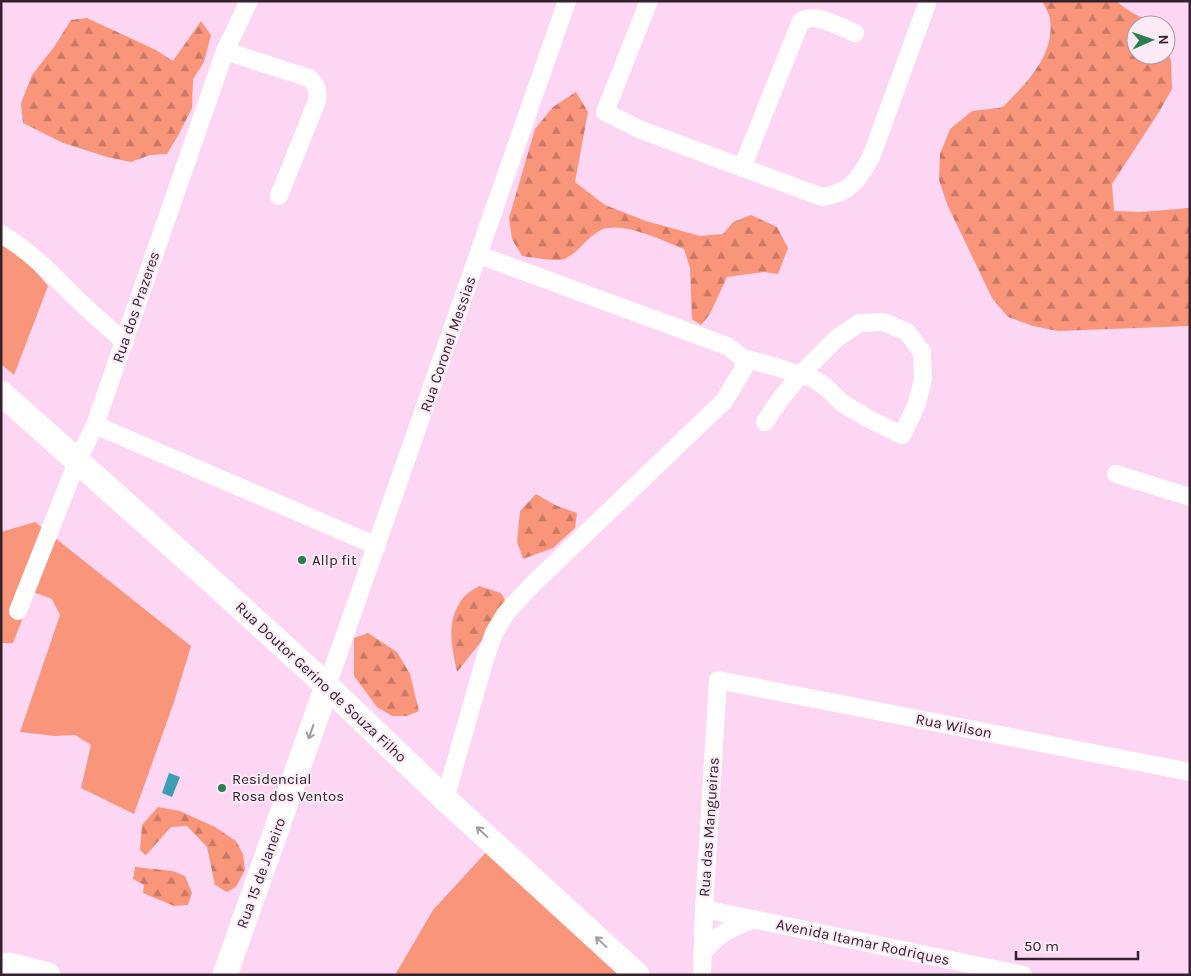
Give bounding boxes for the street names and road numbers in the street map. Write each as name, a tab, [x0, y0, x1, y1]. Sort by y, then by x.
street label: Rua dos Prazeres	[109, 249, 163, 365]
street label: Rua Coronel Messias	[416, 274, 480, 414]
street label: Rua Doutor Gerino de Souza Filho	[232, 598, 410, 766]
street label: Rua Wilson	[914, 710, 994, 742]
street label: Rua das Mangueiras	[695, 757, 723, 897]
street label: Rua 15 de Janeiro	[233, 815, 289, 931]
street label: Avenida Itamar Rodriques	[775, 915, 951, 969]

